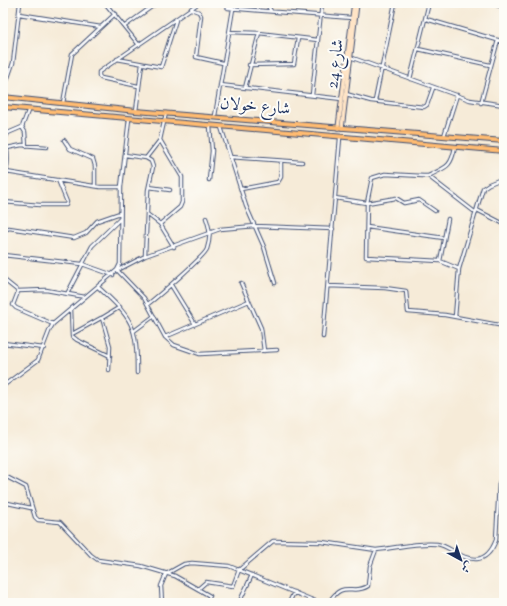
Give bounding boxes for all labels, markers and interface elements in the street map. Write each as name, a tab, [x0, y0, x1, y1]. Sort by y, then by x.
street label: شارع 24	[321, 38, 351, 90]
street label: شارع خولان	[219, 92, 291, 122]
north arrow	[441, 540, 481, 580]
text: ش	[457, 557, 476, 577]

